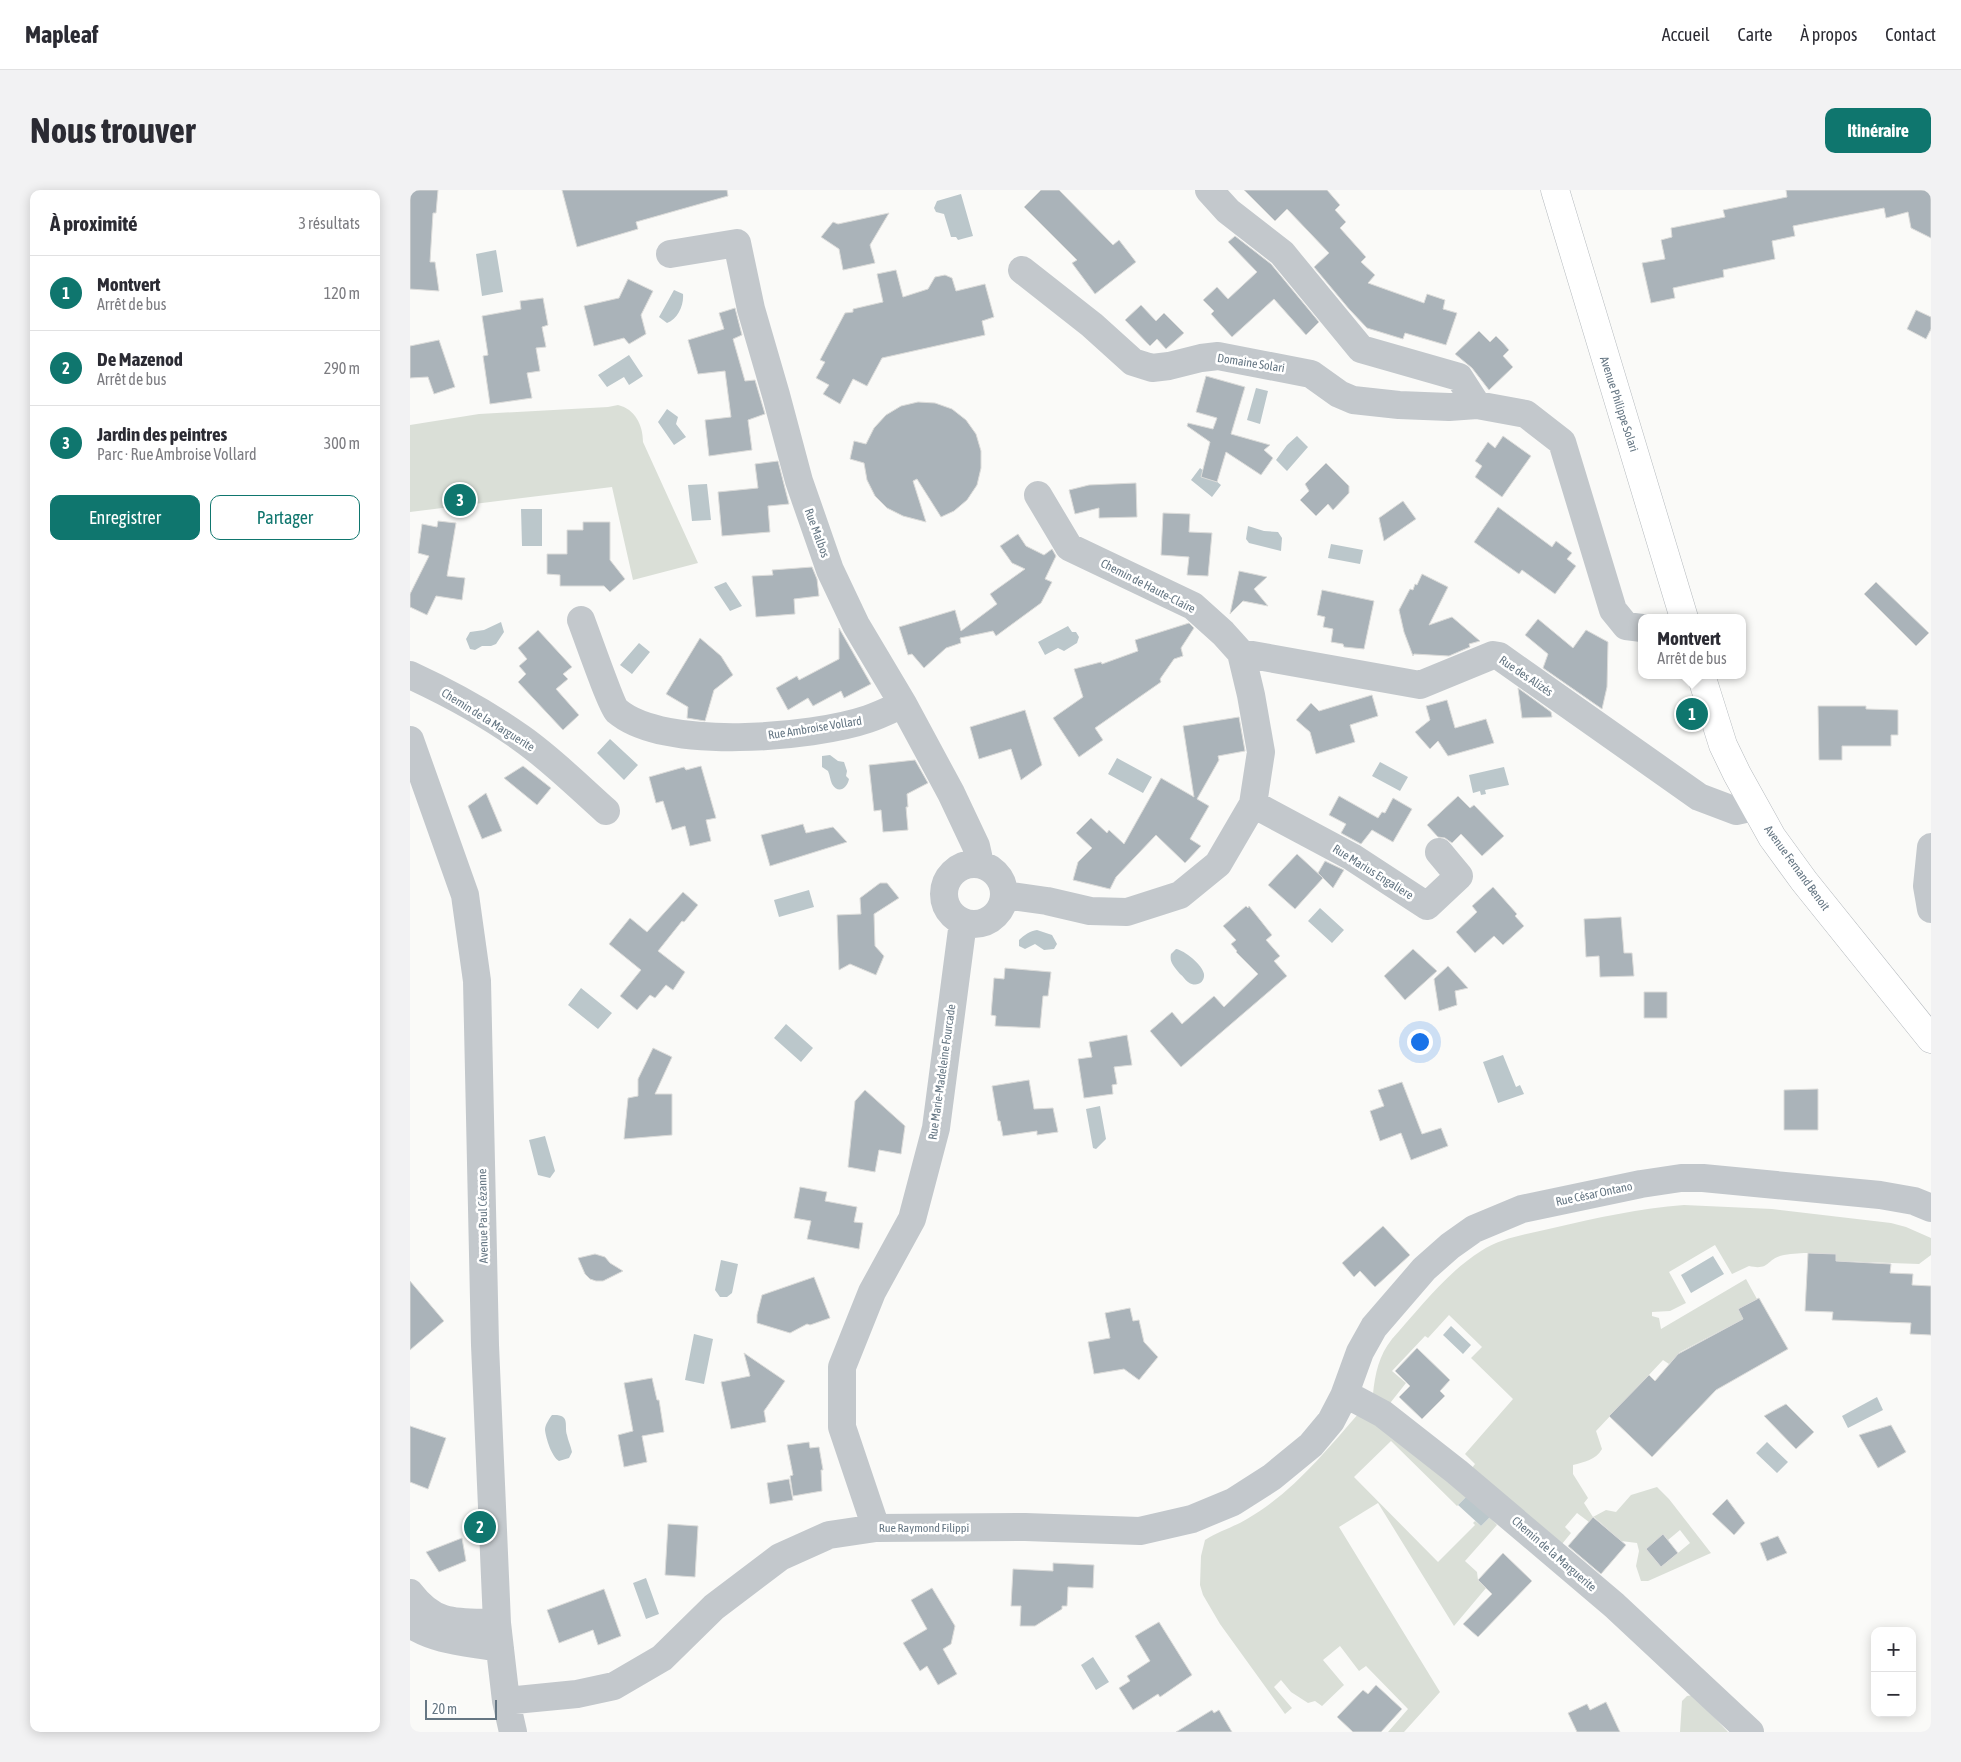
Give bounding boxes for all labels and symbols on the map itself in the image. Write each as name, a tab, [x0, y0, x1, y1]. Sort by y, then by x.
street label: Domaine Solari	[1216, 351, 1286, 375]
street label: Avenue Philippe Solari	[1597, 355, 1641, 453]
pin: 3	[444, 481, 476, 519]
street label: Rue Malbos	[802, 507, 832, 559]
street label: Chemin de Haute-Claire	[1098, 556, 1198, 616]
street label: Rue des Alizés	[1497, 653, 1555, 699]
street label: Chemin de la Marguerite	[439, 686, 537, 754]
pin: 1	[1676, 695, 1708, 733]
street label: Rue Ambroise Vollard	[767, 714, 863, 742]
street label: Avenue Fernand Benoit	[1761, 823, 1833, 914]
street label: Rue Marius Engaliere	[1330, 842, 1416, 902]
street label: Rue Marie-Madeleine Fourcade	[926, 1003, 958, 1141]
your location	[1407, 1029, 1433, 1055]
street label: Avenue Paul Cézanne	[475, 1169, 491, 1263]
street label: Rue César Ontano	[1554, 1179, 1634, 1209]
pin: 2	[464, 1508, 496, 1546]
street label: Chemin de la Marguerite	[1509, 1514, 1599, 1594]
street label: Rue Raymond Filippi	[879, 1521, 969, 1535]
scale bar	[425, 1697, 498, 1720]

